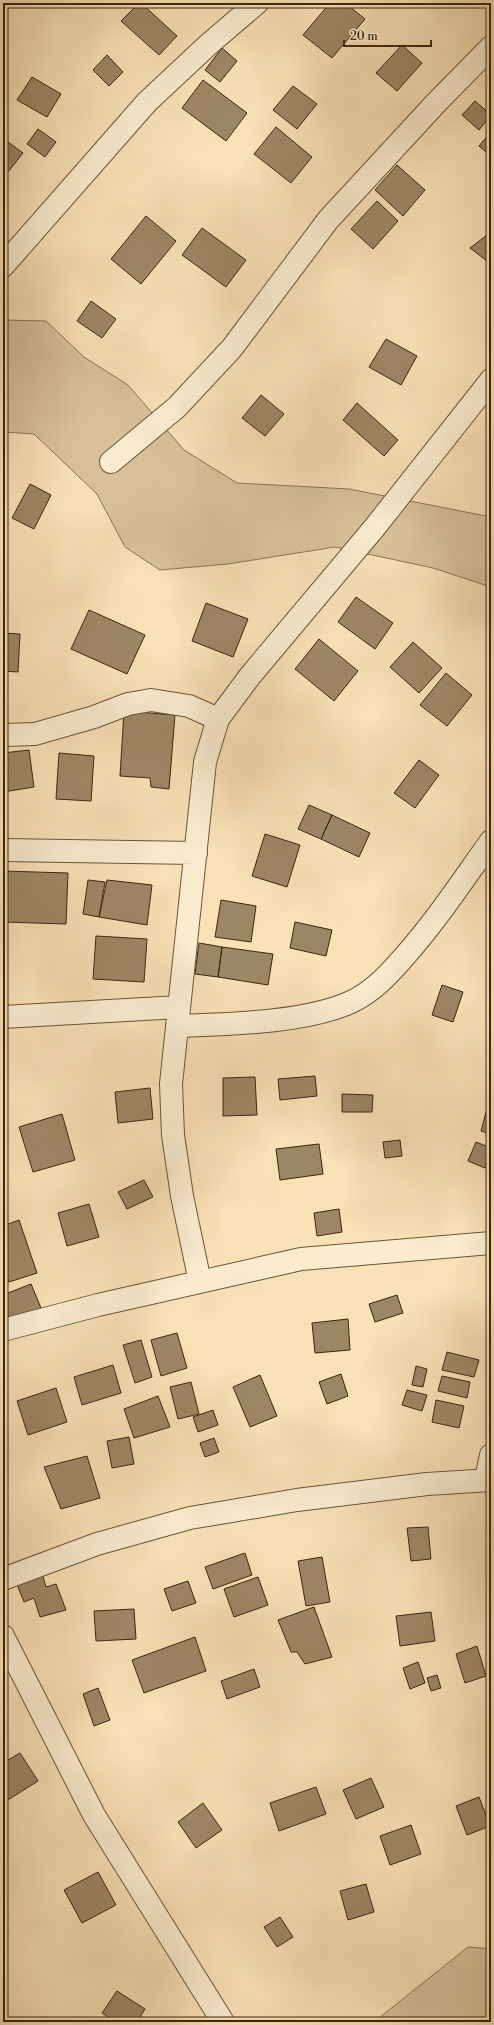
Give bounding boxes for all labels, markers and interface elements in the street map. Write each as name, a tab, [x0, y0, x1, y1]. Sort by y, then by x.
scale bar	[344, 22, 431, 48]
text: 20 m	[350, 29, 378, 44]

